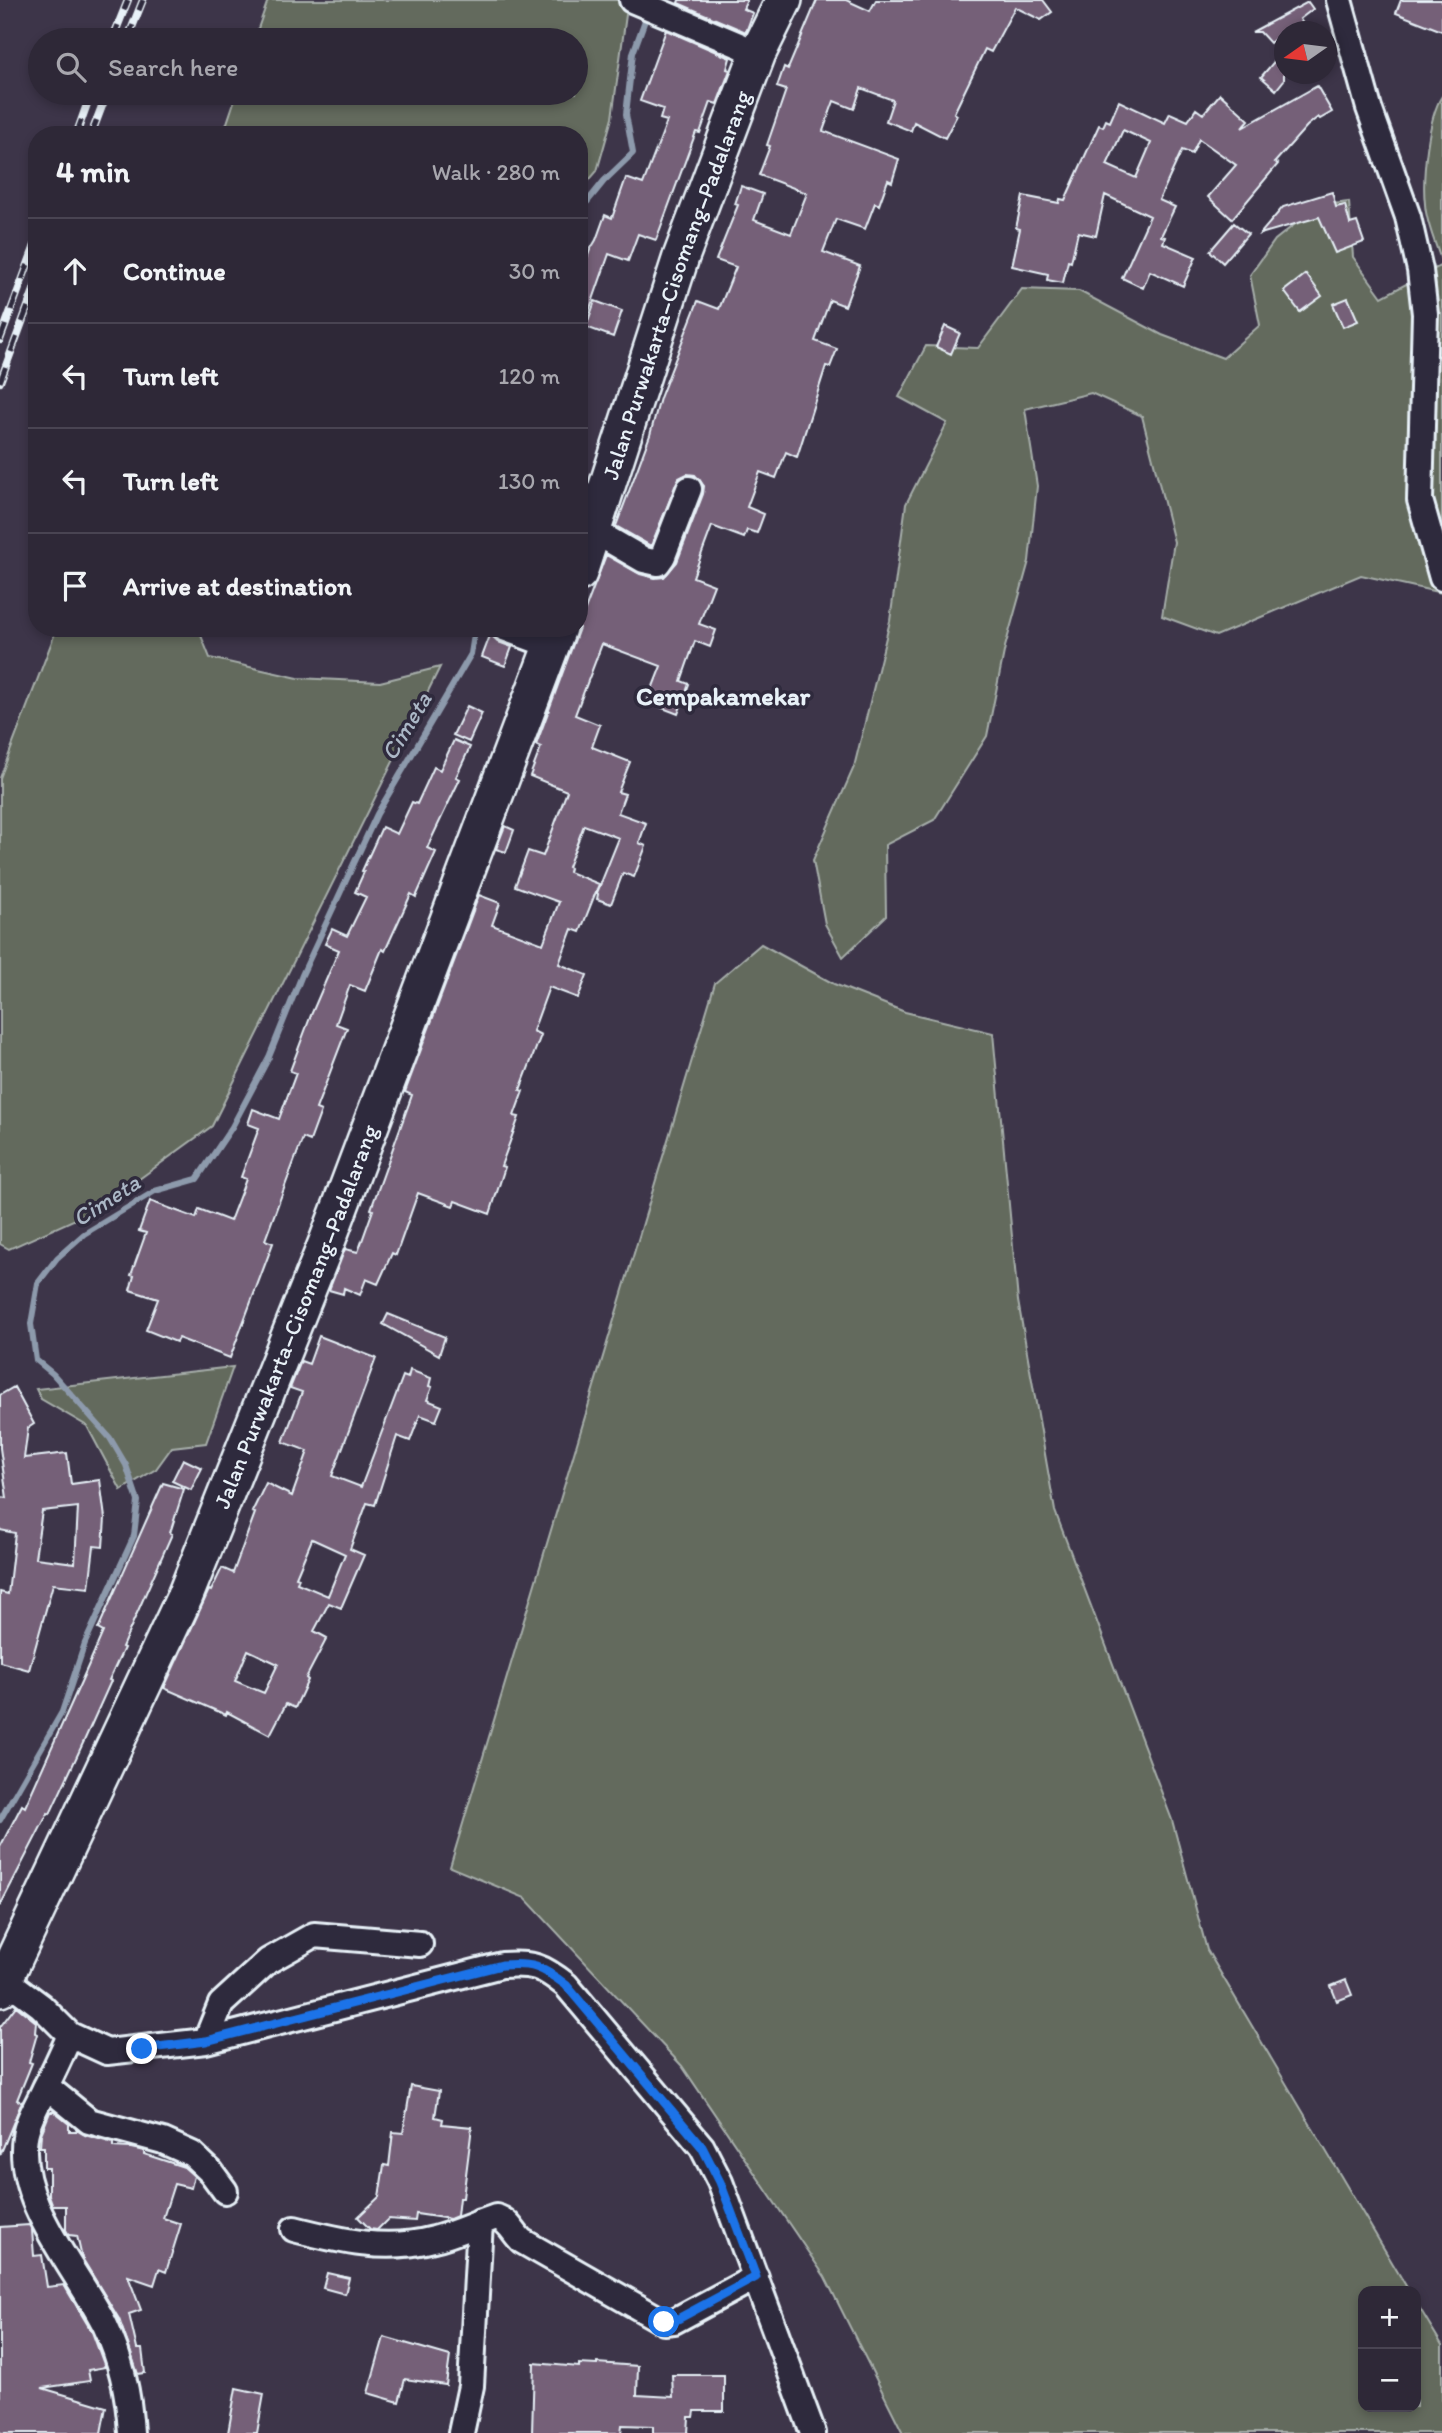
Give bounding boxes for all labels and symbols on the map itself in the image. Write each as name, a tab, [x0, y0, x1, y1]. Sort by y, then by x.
north arrow	[1274, 21, 1337, 84]
street label: Jalan Purwakarta–Cisomang–Padalarang	[596, 86, 757, 483]
district label: Cempakamekar	[636, 680, 811, 712]
water label: Cimeta	[374, 686, 438, 765]
street label: Jalan Purwakarta–Cisomang–Padalarang	[208, 1121, 384, 1512]
water label: Cimeta	[67, 1167, 146, 1232]
route end	[126, 2033, 157, 2064]
route start	[648, 2306, 679, 2337]

